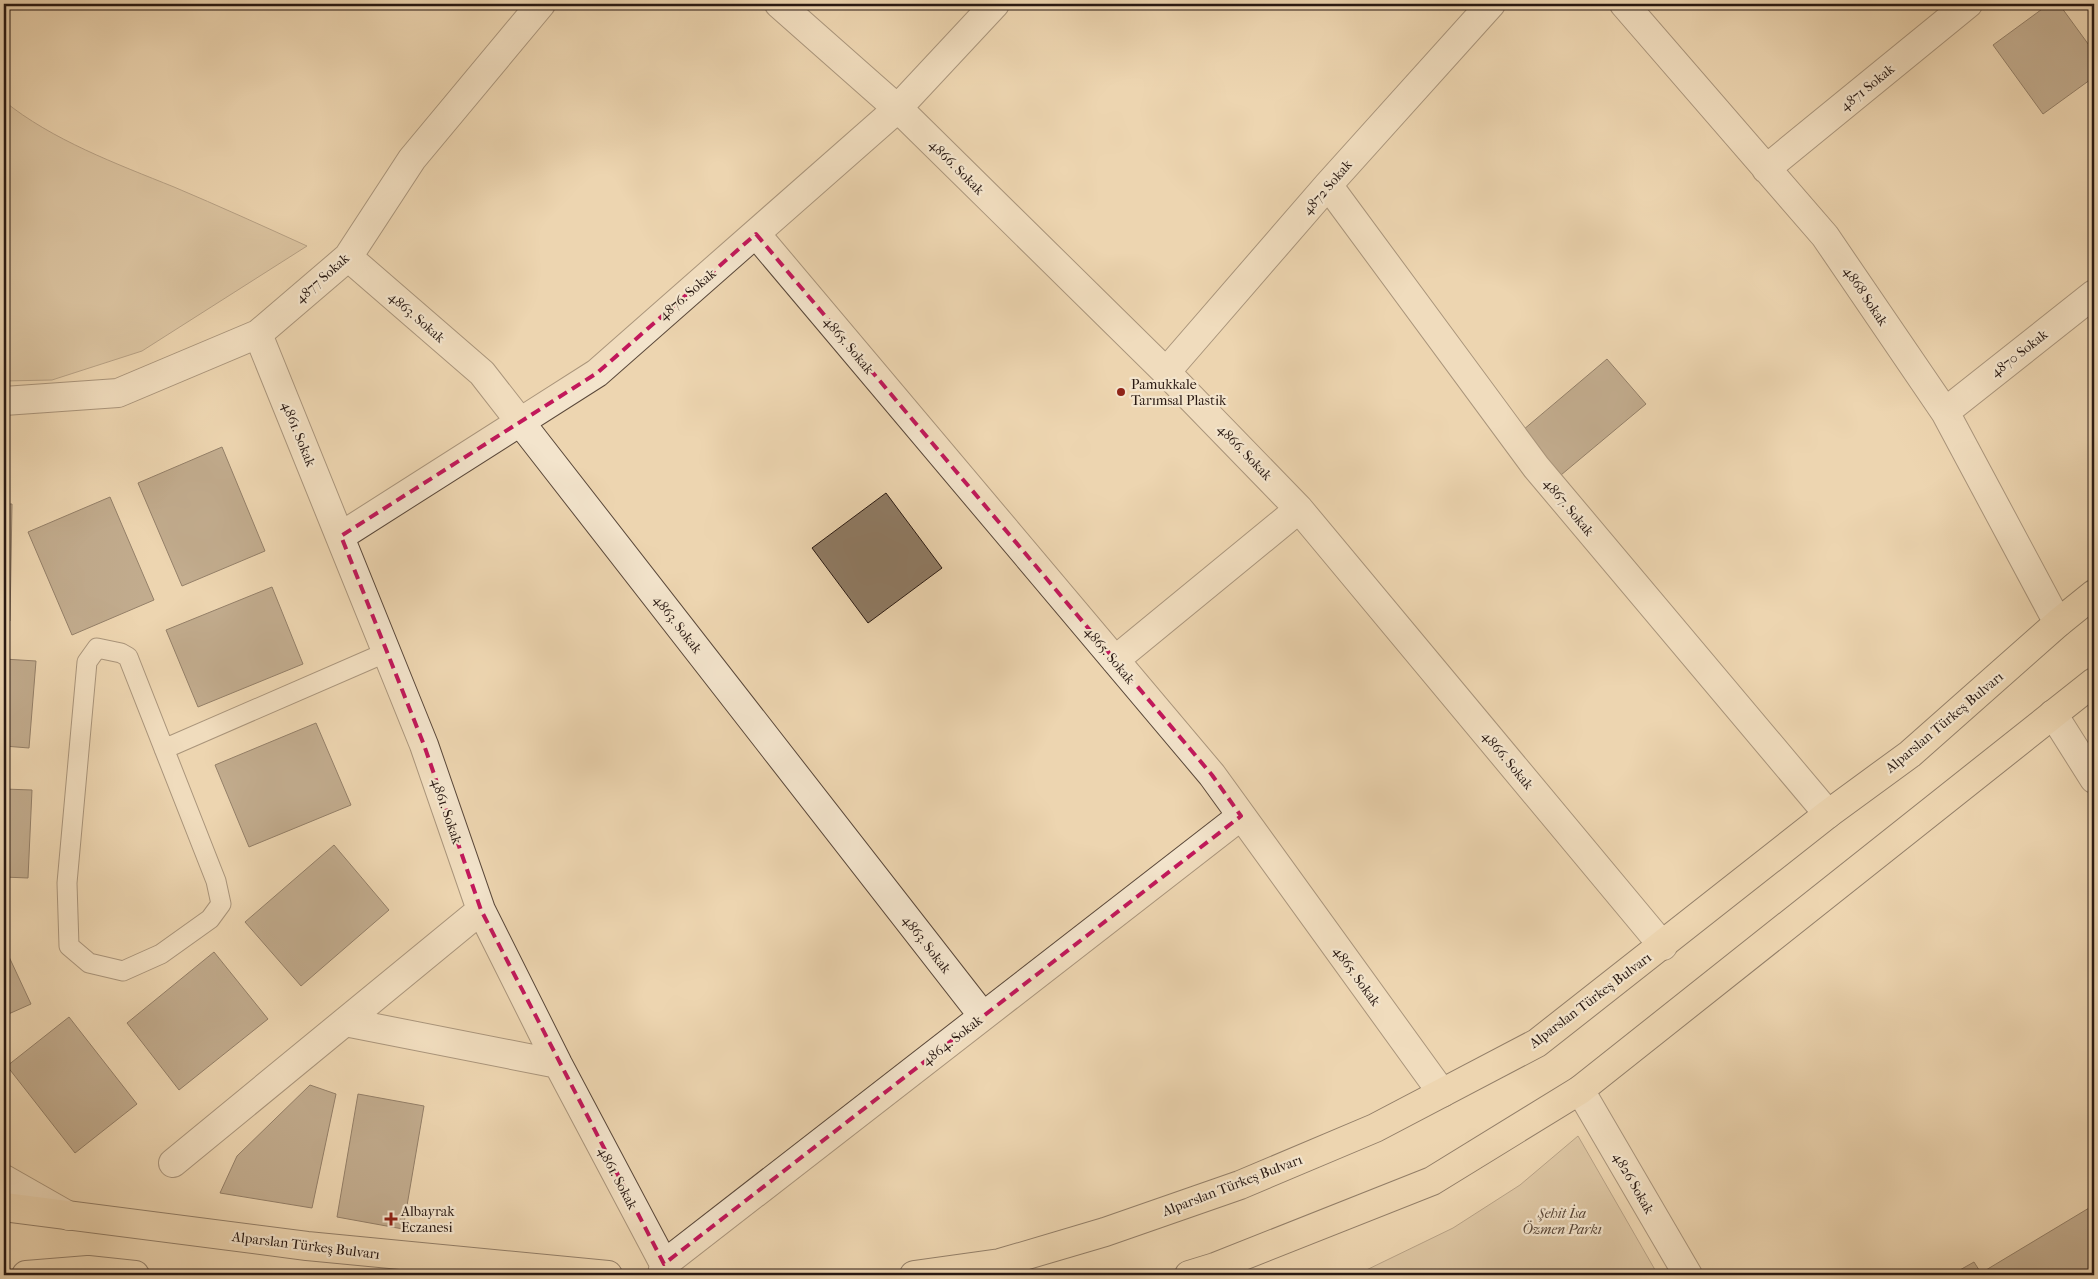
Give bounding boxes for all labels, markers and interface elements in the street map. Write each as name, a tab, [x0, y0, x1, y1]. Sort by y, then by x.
street label: 4871 Sokak	[1837, 60, 1899, 114]
street label: 4866. Sokak	[925, 136, 988, 199]
street label: 4872 Sokak	[1299, 156, 1356, 218]
street label: 4877 Sokak	[292, 249, 353, 307]
street label: 4868 Sokak	[1840, 263, 1892, 330]
street label: 4876. Sokak	[655, 264, 720, 324]
street label: 4863. Sokak	[385, 288, 449, 347]
street label: 4865. Sokak	[820, 313, 878, 378]
street label: 4870 Sokak	[1987, 325, 2052, 381]
place label: Pamukkale Tarımsal Plastik	[1131, 376, 1227, 409]
marker: Pamukkale Tarımsal Plastik	[1115, 386, 1127, 398]
street label: 4861. Sokak	[278, 399, 320, 470]
street label: 4866. Sokak	[1214, 421, 1276, 484]
street label: 4867. Sokak	[1540, 475, 1598, 540]
street label: 4863. Sokak	[650, 592, 706, 658]
street label: 4865. Sokak	[1081, 623, 1139, 688]
street label: Alparslan Türkeş Bulvarı	[1881, 668, 2007, 777]
street label: 4866. Sokak	[1478, 728, 1538, 794]
street label: 4861. Sokak	[427, 776, 466, 847]
street label: 4863. Sokak	[899, 912, 955, 978]
street label: 4865. Sokak	[1329, 943, 1384, 1010]
street label: Alparslan Türkeş Bulvarı	[1525, 949, 1655, 1053]
street label: 4864. Sokak	[919, 1011, 987, 1069]
street label: 4861. Sokak	[594, 1144, 642, 1213]
street label: 4826 Sokak	[1609, 1149, 1658, 1218]
street label: Alparslan Türkeş Bulvarı	[1159, 1151, 1305, 1220]
place label: Albayrak Eczanesi	[400, 1203, 455, 1236]
park label: Şehit İsa Özmen Parkı	[1522, 1204, 1602, 1238]
marker: Albayrak Eczanesi	[385, 1213, 397, 1225]
street label: Alparslan Türkeş Bulvarı	[230, 1228, 381, 1263]

